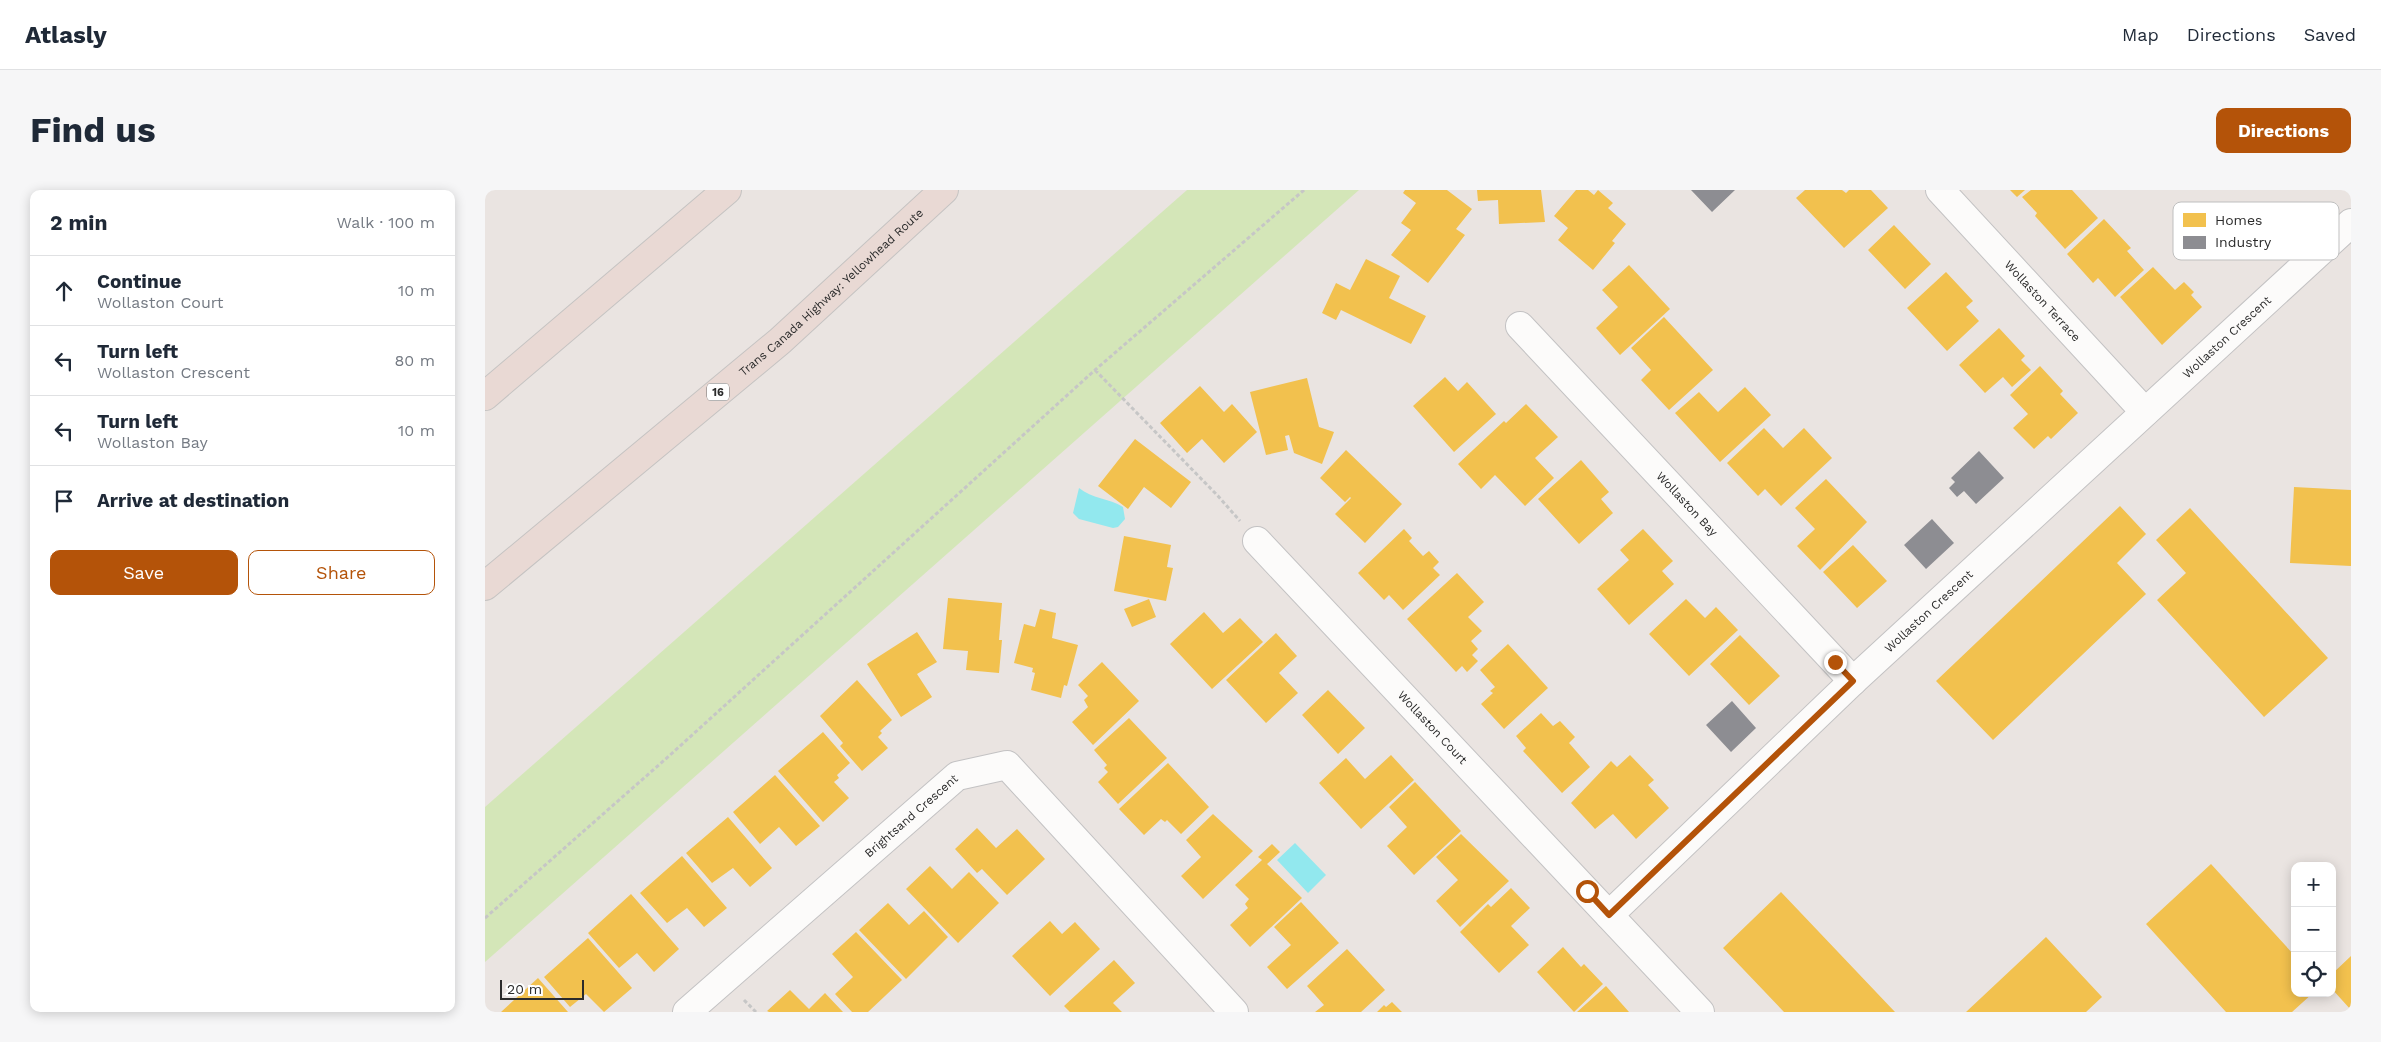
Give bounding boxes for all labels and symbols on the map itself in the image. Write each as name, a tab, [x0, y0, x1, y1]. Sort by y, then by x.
legend	[2173, 202, 2339, 260]
street label: Trans Canada Highway: Yellowhead Route	[736, 206, 926, 379]
text: Homes	[2215, 212, 2262, 228]
text: Industry	[2215, 234, 2272, 250]
street label: Wollaston Terrace	[2002, 258, 2083, 344]
street label: Wollaston Crescent	[2180, 293, 2274, 381]
road number: 16	[707, 383, 729, 400]
street label: Wollaston Bay	[1653, 469, 1721, 540]
street label: Wollaston Crescent	[1882, 567, 1976, 655]
route end	[1824, 651, 1847, 674]
street label: Wollaston Court	[1395, 688, 1470, 767]
street label: Brightsand Crescent	[862, 771, 961, 860]
route start	[1576, 880, 1599, 903]
scale bar	[500, 977, 584, 1000]

